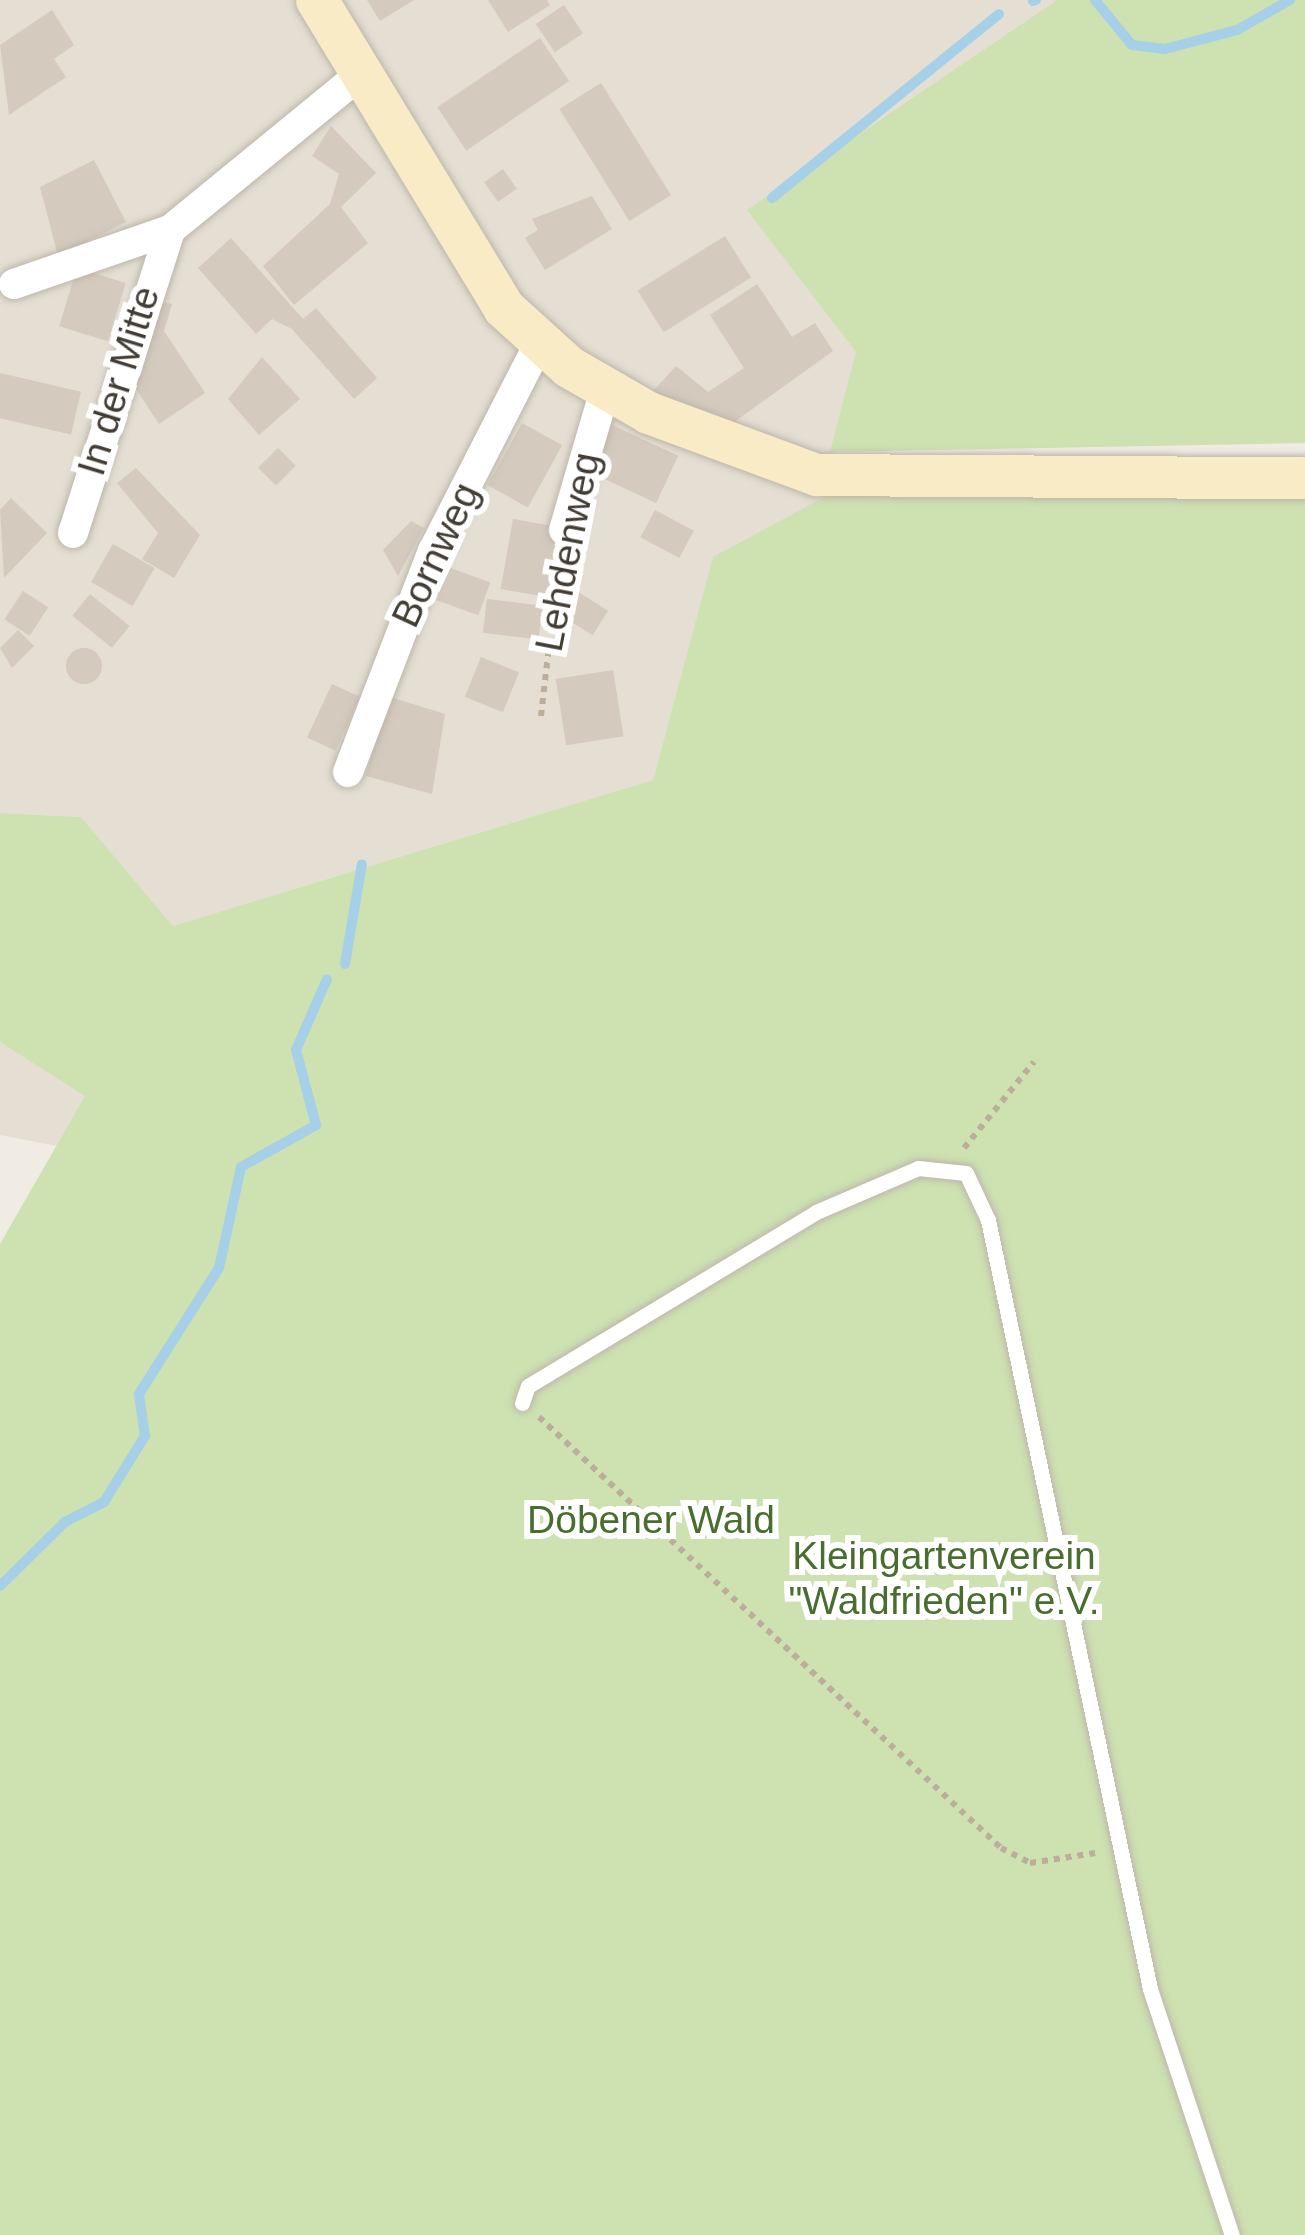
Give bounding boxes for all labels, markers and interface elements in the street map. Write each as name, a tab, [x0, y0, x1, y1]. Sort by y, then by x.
street label: In der Mitte	[68, 281, 170, 481]
street label: Lehdenweg	[526, 449, 610, 655]
street label: Bornweg	[382, 475, 490, 635]
park label: Döbener Wald	[527, 1497, 775, 1543]
park label: Kleingartenverein "Waldfrieden" e.V.	[789, 1534, 1099, 1625]

